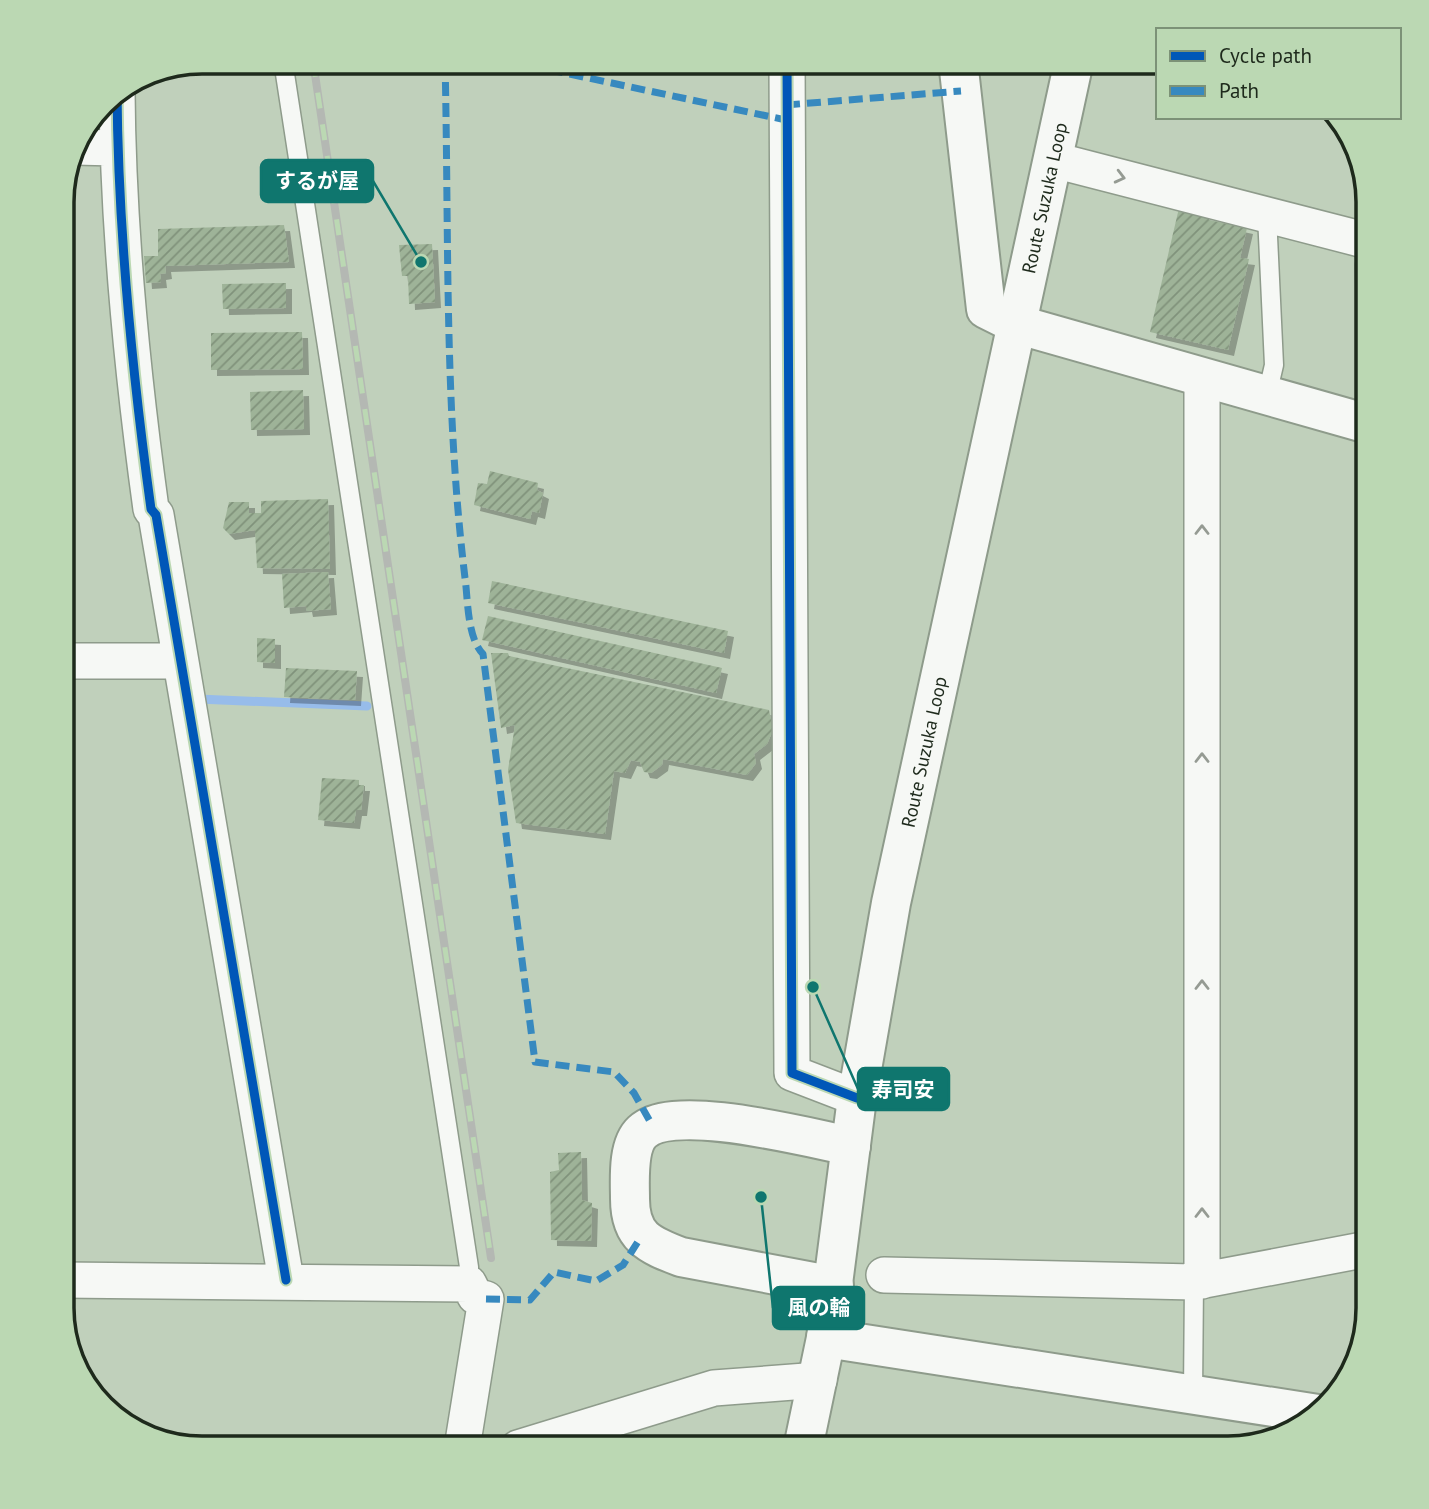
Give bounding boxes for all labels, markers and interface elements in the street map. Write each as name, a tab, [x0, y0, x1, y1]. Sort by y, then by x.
legend	[1156, 28, 1401, 119]
text: Cycle path	[1219, 42, 1312, 69]
text: Path	[1219, 77, 1259, 104]
street label: Route Suzuka Loop	[1016, 120, 1072, 276]
callout: するが屋	[261, 160, 373, 202]
text: するが屋	[275, 167, 359, 194]
one-way arrow	[1114, 169, 1126, 183]
one-way arrow	[1194, 525, 1210, 535]
street label: Route Suzuka Loop	[896, 674, 952, 830]
one-way arrow	[1194, 752, 1210, 763]
one-way arrow	[1194, 980, 1210, 990]
callout: 寿司安	[858, 1068, 949, 1110]
text: 寿司安	[872, 1076, 935, 1103]
one-way arrow	[1194, 1207, 1210, 1218]
callout: 風の輪	[773, 1287, 864, 1329]
text: 風の輪	[788, 1294, 851, 1321]

